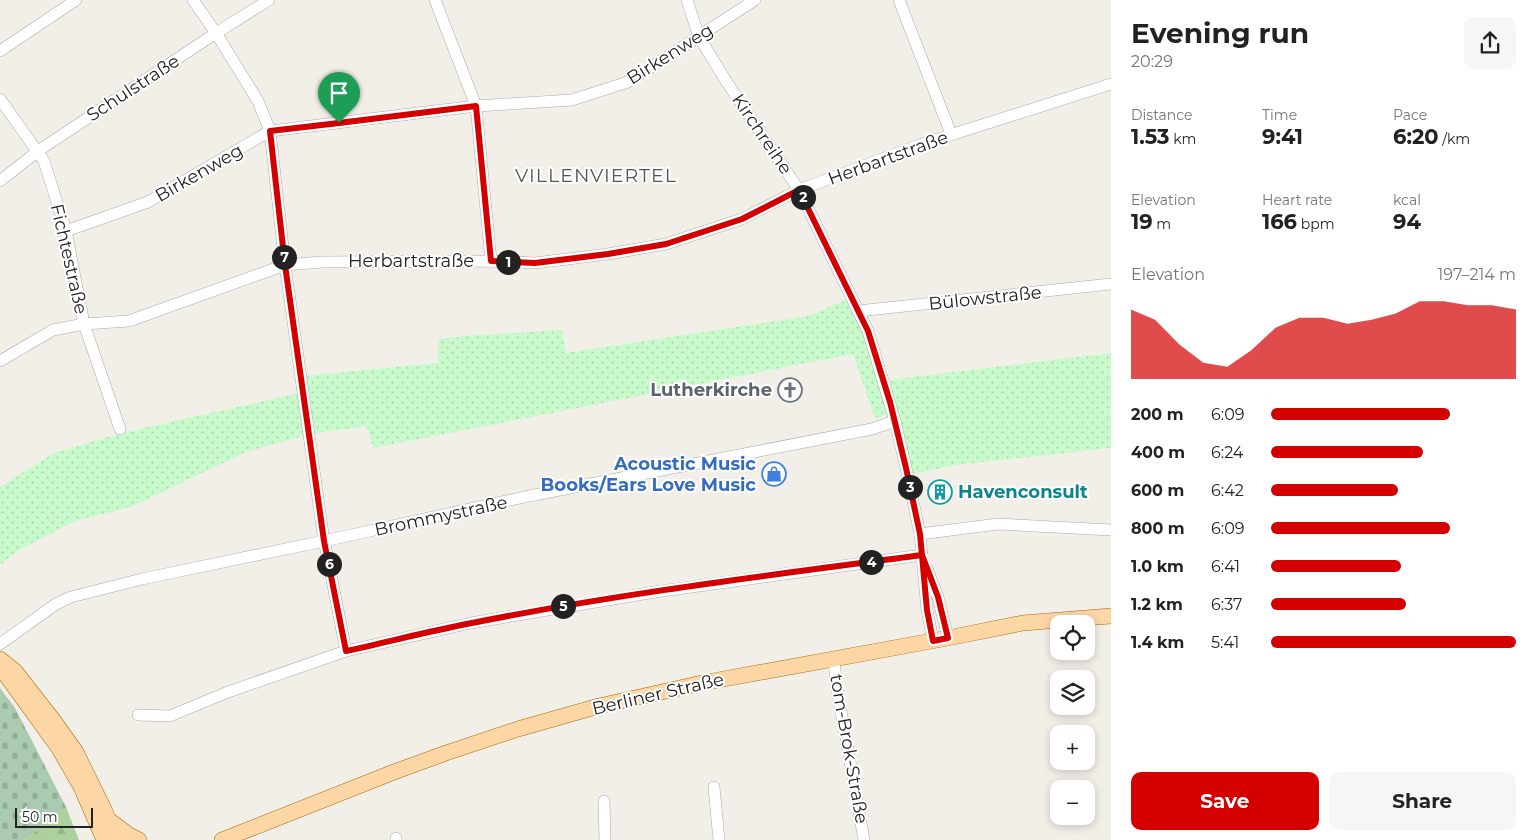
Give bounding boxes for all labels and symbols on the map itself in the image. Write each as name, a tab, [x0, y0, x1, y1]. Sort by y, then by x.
street label: Birkenweg	[623, 19, 717, 89]
street label: Schulstraße	[82, 50, 184, 126]
pin	[318, 72, 360, 123]
street label: Kirchreihe	[727, 89, 797, 179]
street label: Herbartstraße	[825, 126, 951, 190]
street label: Birkenweg	[151, 139, 247, 207]
district label: VILLENVIERTEL	[515, 164, 677, 187]
pin: 2	[790, 184, 816, 210]
street label: Fichtestraße	[46, 202, 92, 316]
pin: 7	[272, 244, 296, 270]
street label: Herbartstraße	[348, 250, 474, 272]
pin: 1	[496, 250, 520, 274]
street label: Bülowstraße	[927, 281, 1043, 315]
church icon: Lutherkirche	[777, 377, 803, 403]
place label: Lutherkirche	[650, 379, 772, 401]
place label: Acoustic Music Books/Ears Love Music	[541, 453, 756, 496]
shop icon: Acoustic Music Books/Ears Love Music	[761, 461, 787, 487]
pin: 3	[898, 474, 922, 500]
building icon: Havenconsult	[927, 479, 953, 505]
place label: Havenconsult	[958, 481, 1088, 503]
street label: Brommystraße	[372, 491, 510, 541]
pin: 4	[858, 550, 884, 574]
pin: 6	[316, 552, 342, 576]
pin: 5	[550, 594, 576, 618]
street label: Berliner Straße	[590, 668, 726, 720]
street label: tom-Brok-Straße	[825, 673, 873, 826]
scale bar	[15, 805, 92, 828]

